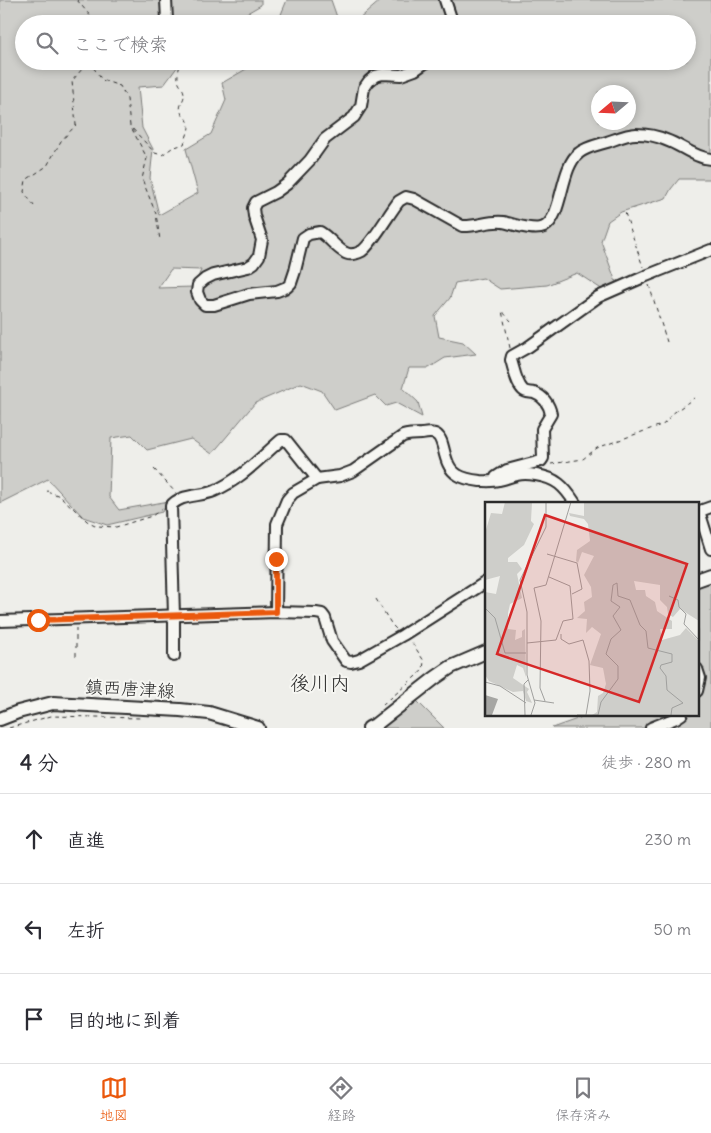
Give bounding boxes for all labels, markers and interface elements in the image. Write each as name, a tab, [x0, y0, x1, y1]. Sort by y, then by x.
search box	[15, 15, 696, 70]
icon: search	[33, 29, 61, 57]
text: ここで検索	[73, 32, 168, 56]
north arrow	[591, 85, 636, 130]
inset map	[485, 502, 698, 716]
route end	[265, 548, 288, 571]
route start	[27, 609, 50, 632]
district label: 後川内	[290, 670, 350, 695]
street label: 鎮西唐津線	[84, 675, 176, 702]
text: 4 分	[20, 749, 58, 776]
text: 徒歩 · 280 m	[601, 752, 691, 772]
icon: ahead	[20, 825, 48, 853]
text: 直進	[67, 828, 105, 852]
text: 230 m	[645, 829, 691, 849]
icon: left	[20, 915, 48, 943]
text: 左折	[67, 918, 105, 942]
text: 50 m	[653, 919, 691, 939]
icon: arrive	[20, 1005, 48, 1033]
text: 目的地に到着	[67, 1008, 181, 1032]
tab: 地図	[100, 1074, 128, 1124]
tab: 経路	[327, 1074, 355, 1124]
tab: 保存済み	[555, 1074, 611, 1124]

